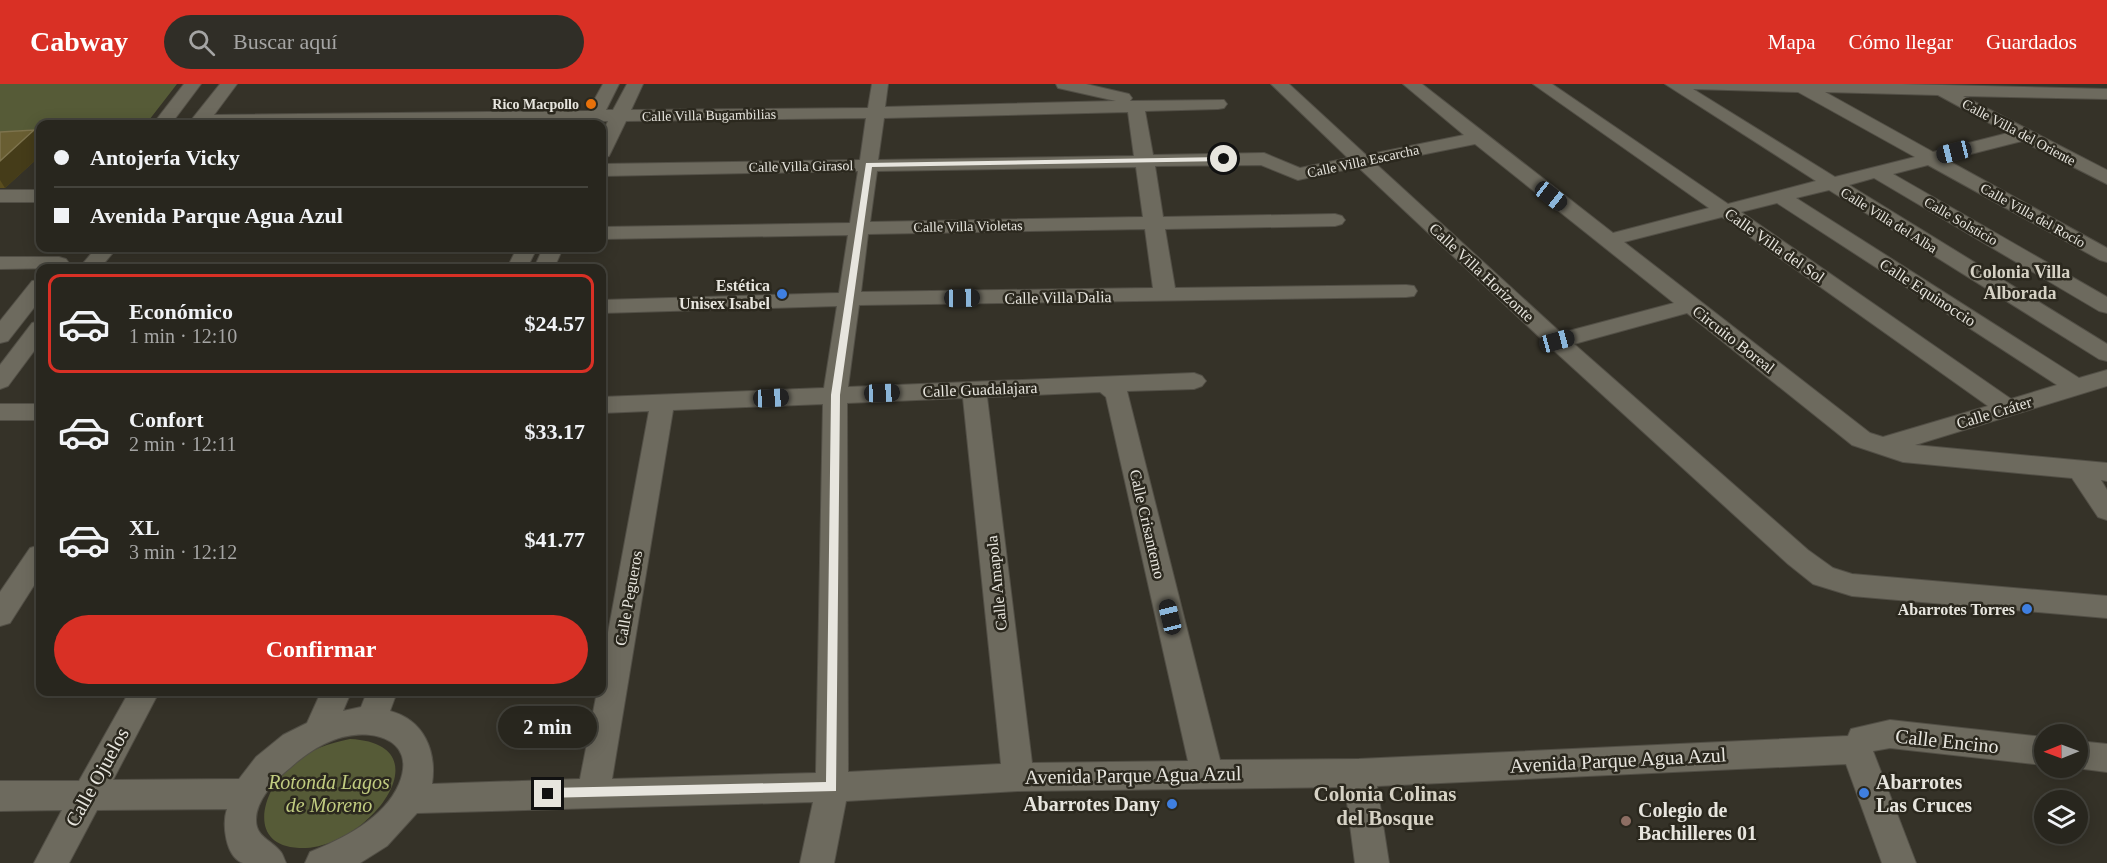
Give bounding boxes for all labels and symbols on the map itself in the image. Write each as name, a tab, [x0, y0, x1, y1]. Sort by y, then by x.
street label: Calle Villa del Oriente	[1960, 96, 2078, 169]
place label: Rico Macpollo	[492, 97, 579, 112]
marker: Rico Macpollo	[584, 97, 598, 111]
street label: Calle Villa Bugambilias	[642, 107, 776, 124]
car	[1934, 139, 1974, 165]
street label: Calle Villa Escarcha	[1306, 142, 1421, 181]
route start	[1210, 145, 1237, 172]
street label: Calle Villa Girasol	[749, 158, 854, 175]
car	[1531, 178, 1571, 214]
street label: Calle Villa del Rocío	[1978, 180, 2088, 250]
street label: Calle Villa del Alba	[1838, 185, 1940, 256]
street label: Calle Solsticio	[1921, 194, 2000, 248]
street label: Calle Villa del Sol	[1722, 205, 1828, 286]
street label: Calle Villa Violetas	[913, 218, 1023, 235]
street label: Calle Villa Horizonte	[1426, 220, 1537, 325]
street label: Calle Equinoccio	[1876, 255, 1979, 331]
district label: Colonia Villa Alborada	[1970, 262, 2070, 303]
place label: Estética Unisex Isabel	[679, 277, 771, 312]
marker: Estética Unisex Isabel	[775, 287, 789, 301]
street label: Calle Villa Dalia	[1004, 288, 1112, 307]
car	[944, 289, 980, 307]
street label: Circuito Boreal	[1689, 302, 1778, 377]
car	[1537, 328, 1577, 354]
street label: Calle Guadalajara	[922, 379, 1038, 401]
car	[864, 383, 900, 403]
car	[753, 388, 789, 408]
street label: Calle Cráter	[1954, 393, 2034, 432]
street label: Calle Crisantemo	[1127, 468, 1168, 580]
street label: Calle Amapola	[983, 534, 1011, 631]
street label: Calle Pegueros	[612, 549, 646, 647]
car	[1157, 597, 1183, 637]
place label: Abarrotes Torres	[1898, 601, 2015, 618]
marker: Abarrotes Torres	[2020, 602, 2034, 616]
callout: 2 min	[498, 707, 598, 749]
street label: Calle Ojuelos	[61, 724, 134, 831]
north arrow	[2034, 724, 2088, 778]
street label: Calle Encino	[1894, 725, 2000, 757]
street label: Avenida Parque Agua Azul	[1509, 743, 1727, 778]
street label: Avenida Parque Agua Azul	[1024, 762, 1242, 789]
park label: Rotonda Lagos de Moreno	[267, 771, 390, 816]
place label: Abarrotes Las Cruces	[1876, 771, 1972, 816]
route end	[534, 780, 561, 807]
district label: Colonia Colinas del Bosque	[1314, 782, 1456, 830]
marker: Abarrotes Las Cruces	[1857, 786, 1871, 800]
place label: Abarrotes Dany	[1023, 793, 1160, 816]
marker: Abarrotes Dany	[1165, 797, 1179, 811]
place label: Colegio de Bachilleres 01	[1638, 799, 1757, 844]
marker: Colegio de Bachilleres 01	[1619, 814, 1633, 828]

